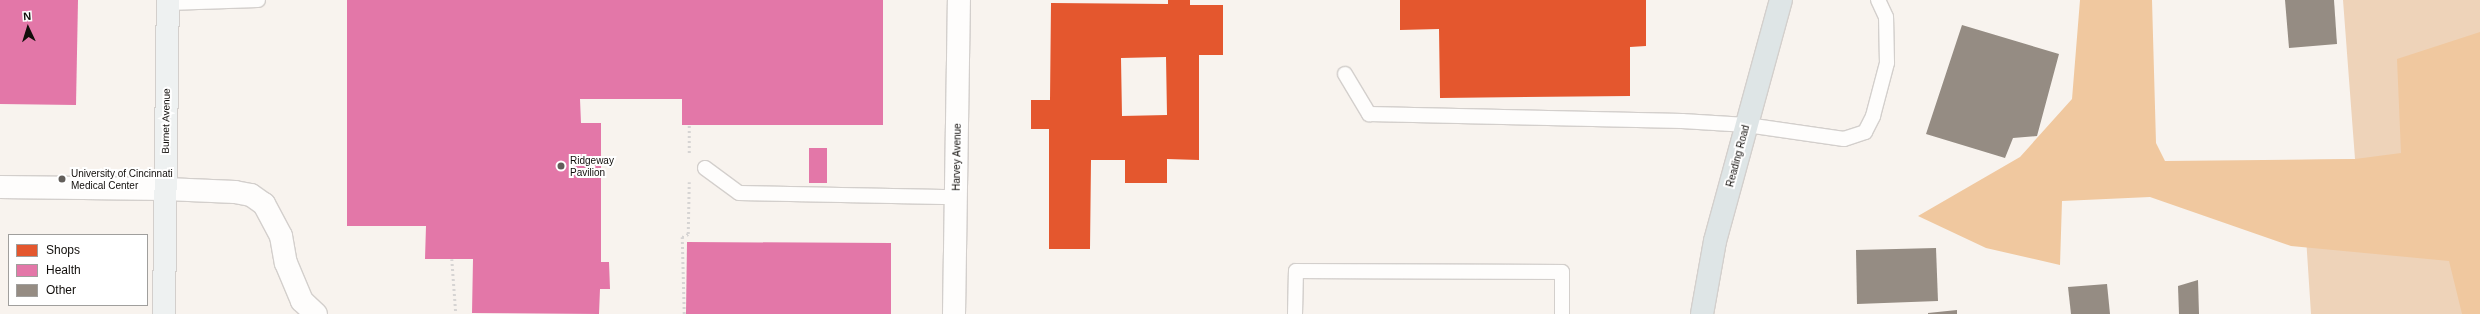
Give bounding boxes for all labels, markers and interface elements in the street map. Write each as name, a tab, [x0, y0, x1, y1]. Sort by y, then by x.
north arrow	[8, 8, 48, 48]
text: N	[23, 10, 32, 22]
street label: Burnet Avenue	[159, 88, 173, 154]
street label: Harvey Avenue	[950, 123, 964, 191]
street label: Reading Road	[1724, 124, 1752, 188]
place label: Ridgeway Pavilion	[570, 154, 614, 178]
marker: Ridgeway Pavilion	[555, 160, 567, 172]
place label: University of Cincinnati Medical Center	[71, 167, 173, 190]
marker: University of Cincinnati Medical Center	[56, 173, 68, 185]
legend	[8, 234, 148, 306]
text: Shops	[46, 243, 80, 257]
text: Health	[46, 263, 81, 277]
text: Other	[46, 283, 76, 297]

